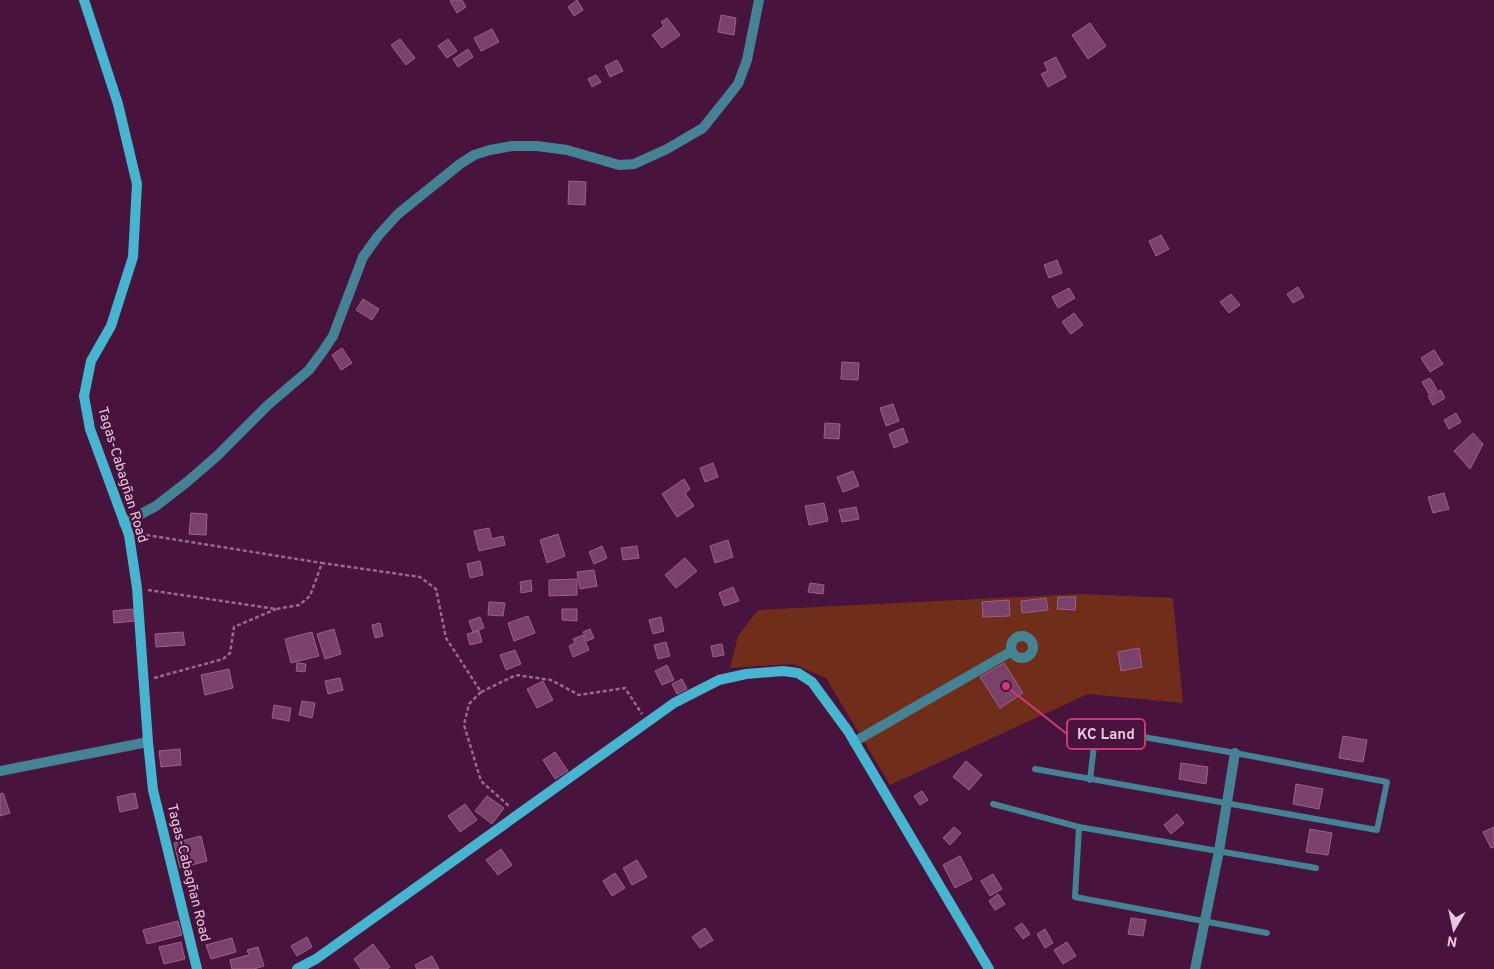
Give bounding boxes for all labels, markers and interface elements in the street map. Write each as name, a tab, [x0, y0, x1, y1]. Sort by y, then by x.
street label: Tagas-Cabagñan Road	[93, 405, 151, 545]
callout: KC Land	[1067, 719, 1145, 749]
text: KC Land	[1077, 726, 1135, 745]
street label: Tagas-Cabagñan Road	[163, 802, 213, 944]
north arrow	[1429, 904, 1479, 954]
text: N	[1446, 931, 1459, 950]

